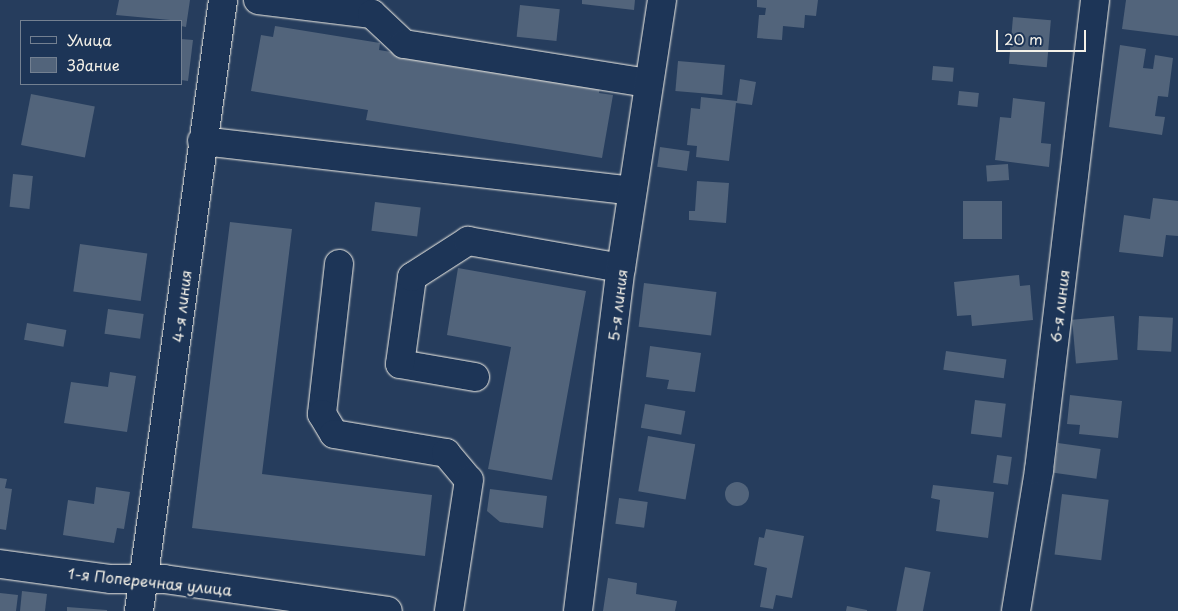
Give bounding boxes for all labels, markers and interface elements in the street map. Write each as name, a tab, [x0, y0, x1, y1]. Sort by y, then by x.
legend	[20, 20, 182, 85]
scale bar	[998, 20, 1088, 52]
text: 20 m	[1004, 27, 1043, 50]
text: Улица	[67, 28, 112, 51]
text: Здание	[67, 53, 120, 76]
street label: 5-я линия	[604, 268, 630, 342]
street label: 6-я линия	[1046, 268, 1072, 344]
street label: 4-я линия	[168, 269, 194, 343]
street label: 1-я Поперечная улица	[66, 563, 234, 599]

